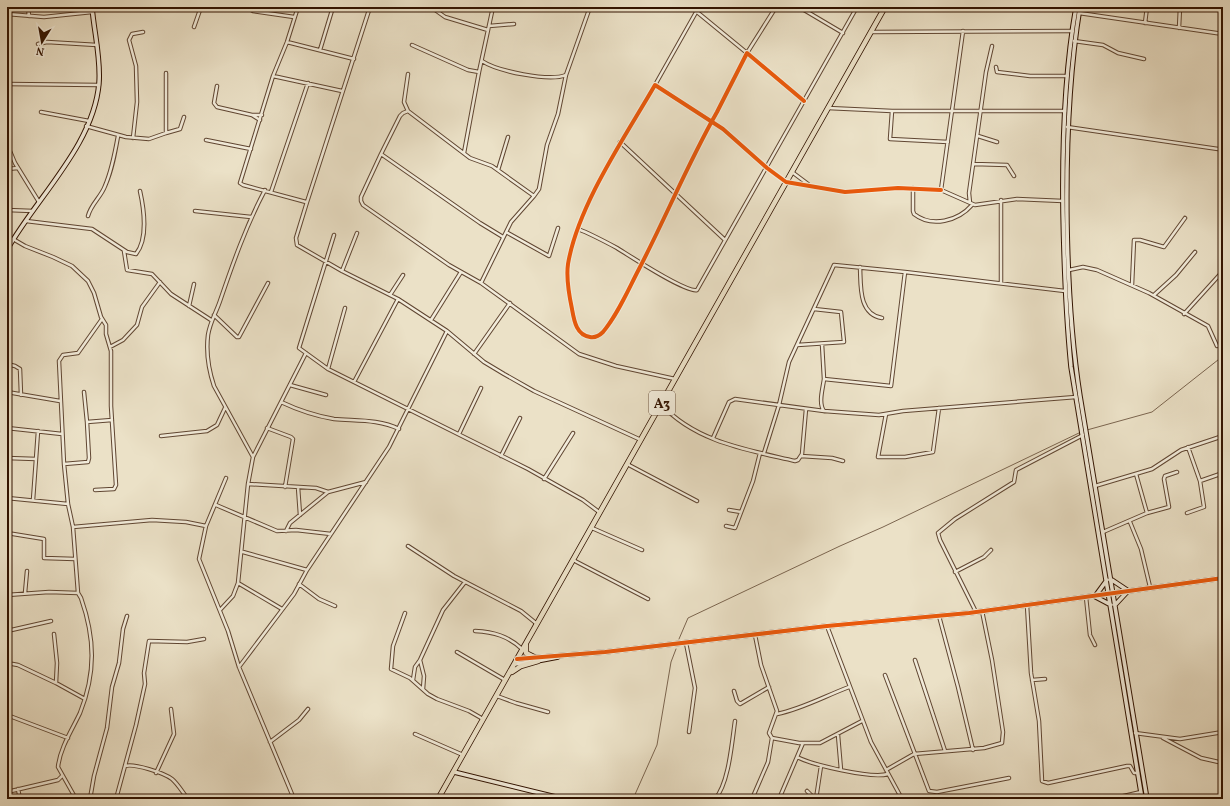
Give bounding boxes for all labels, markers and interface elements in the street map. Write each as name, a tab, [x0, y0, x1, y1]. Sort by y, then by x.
north arrow	[22, 22, 62, 62]
text: N	[35, 42, 46, 58]
road number: A3	[649, 391, 675, 415]

